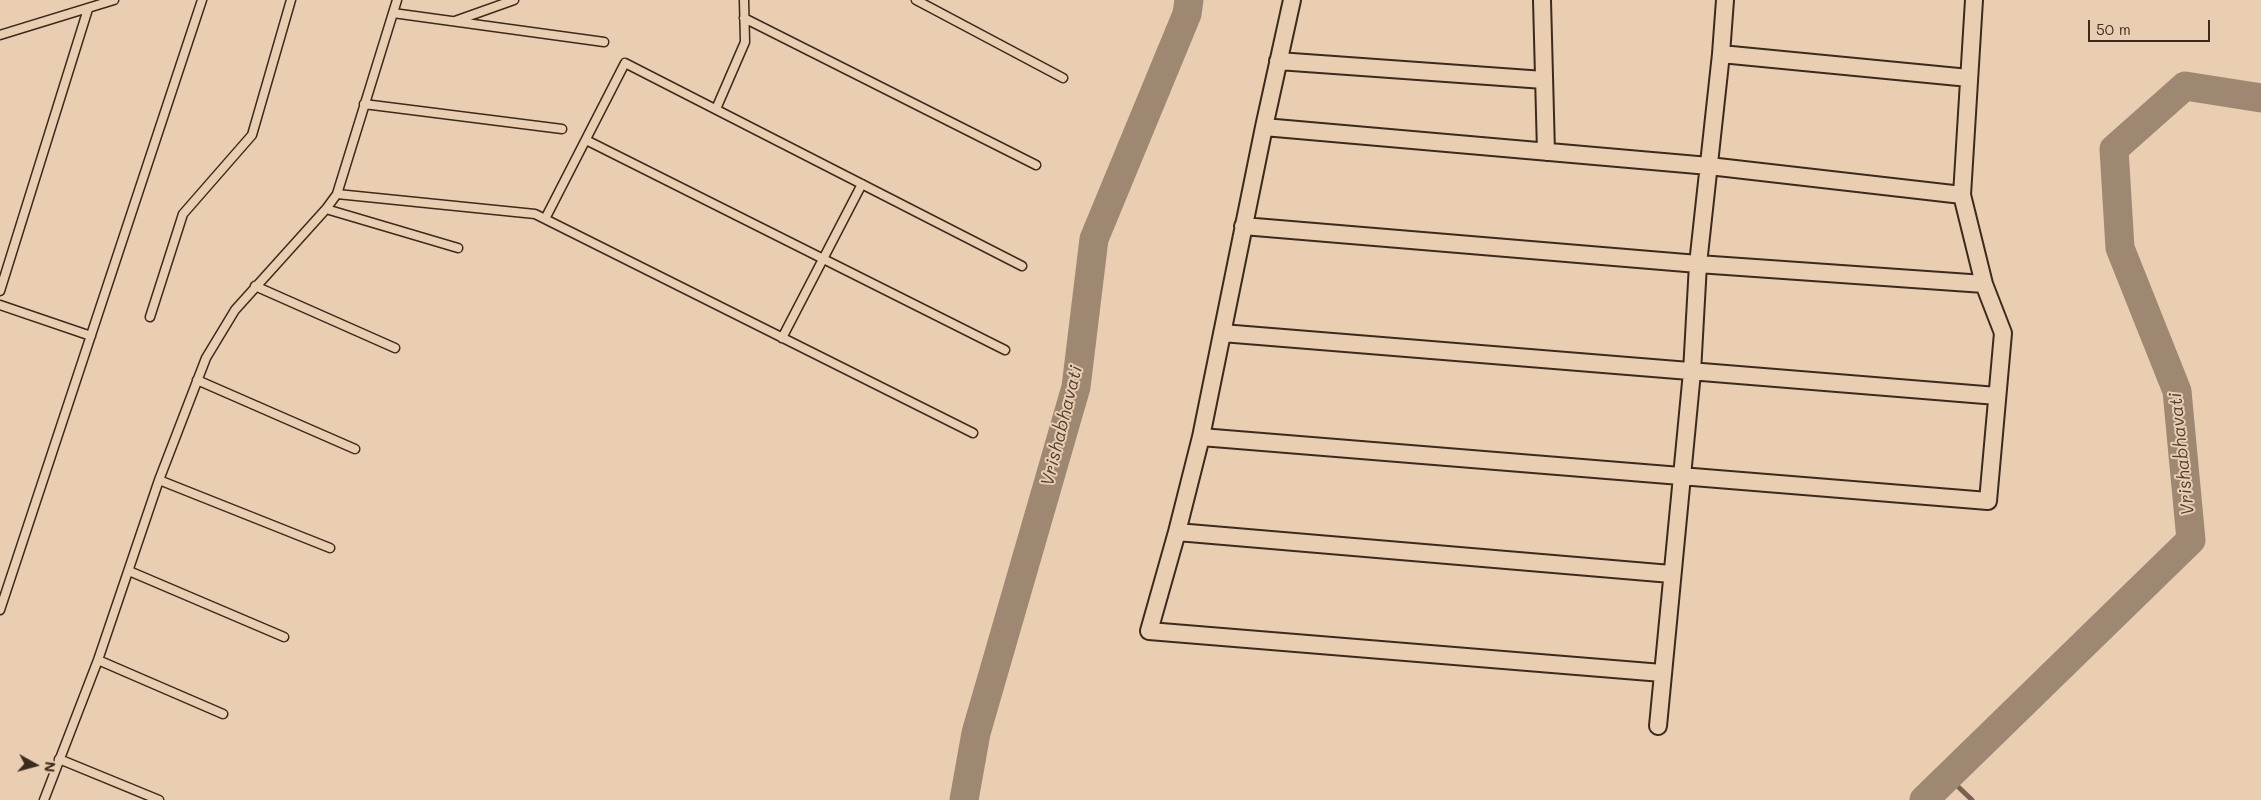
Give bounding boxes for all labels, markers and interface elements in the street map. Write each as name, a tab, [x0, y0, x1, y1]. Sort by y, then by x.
scale bar	[2091, 10, 2214, 42]
text: 50 m	[2096, 19, 2131, 39]
water label: Vrishabhavati	[1037, 363, 1087, 489]
water label: Vrishabhavati	[2165, 391, 2199, 517]
north arrow	[10, 740, 60, 790]
text: N	[40, 760, 60, 773]

